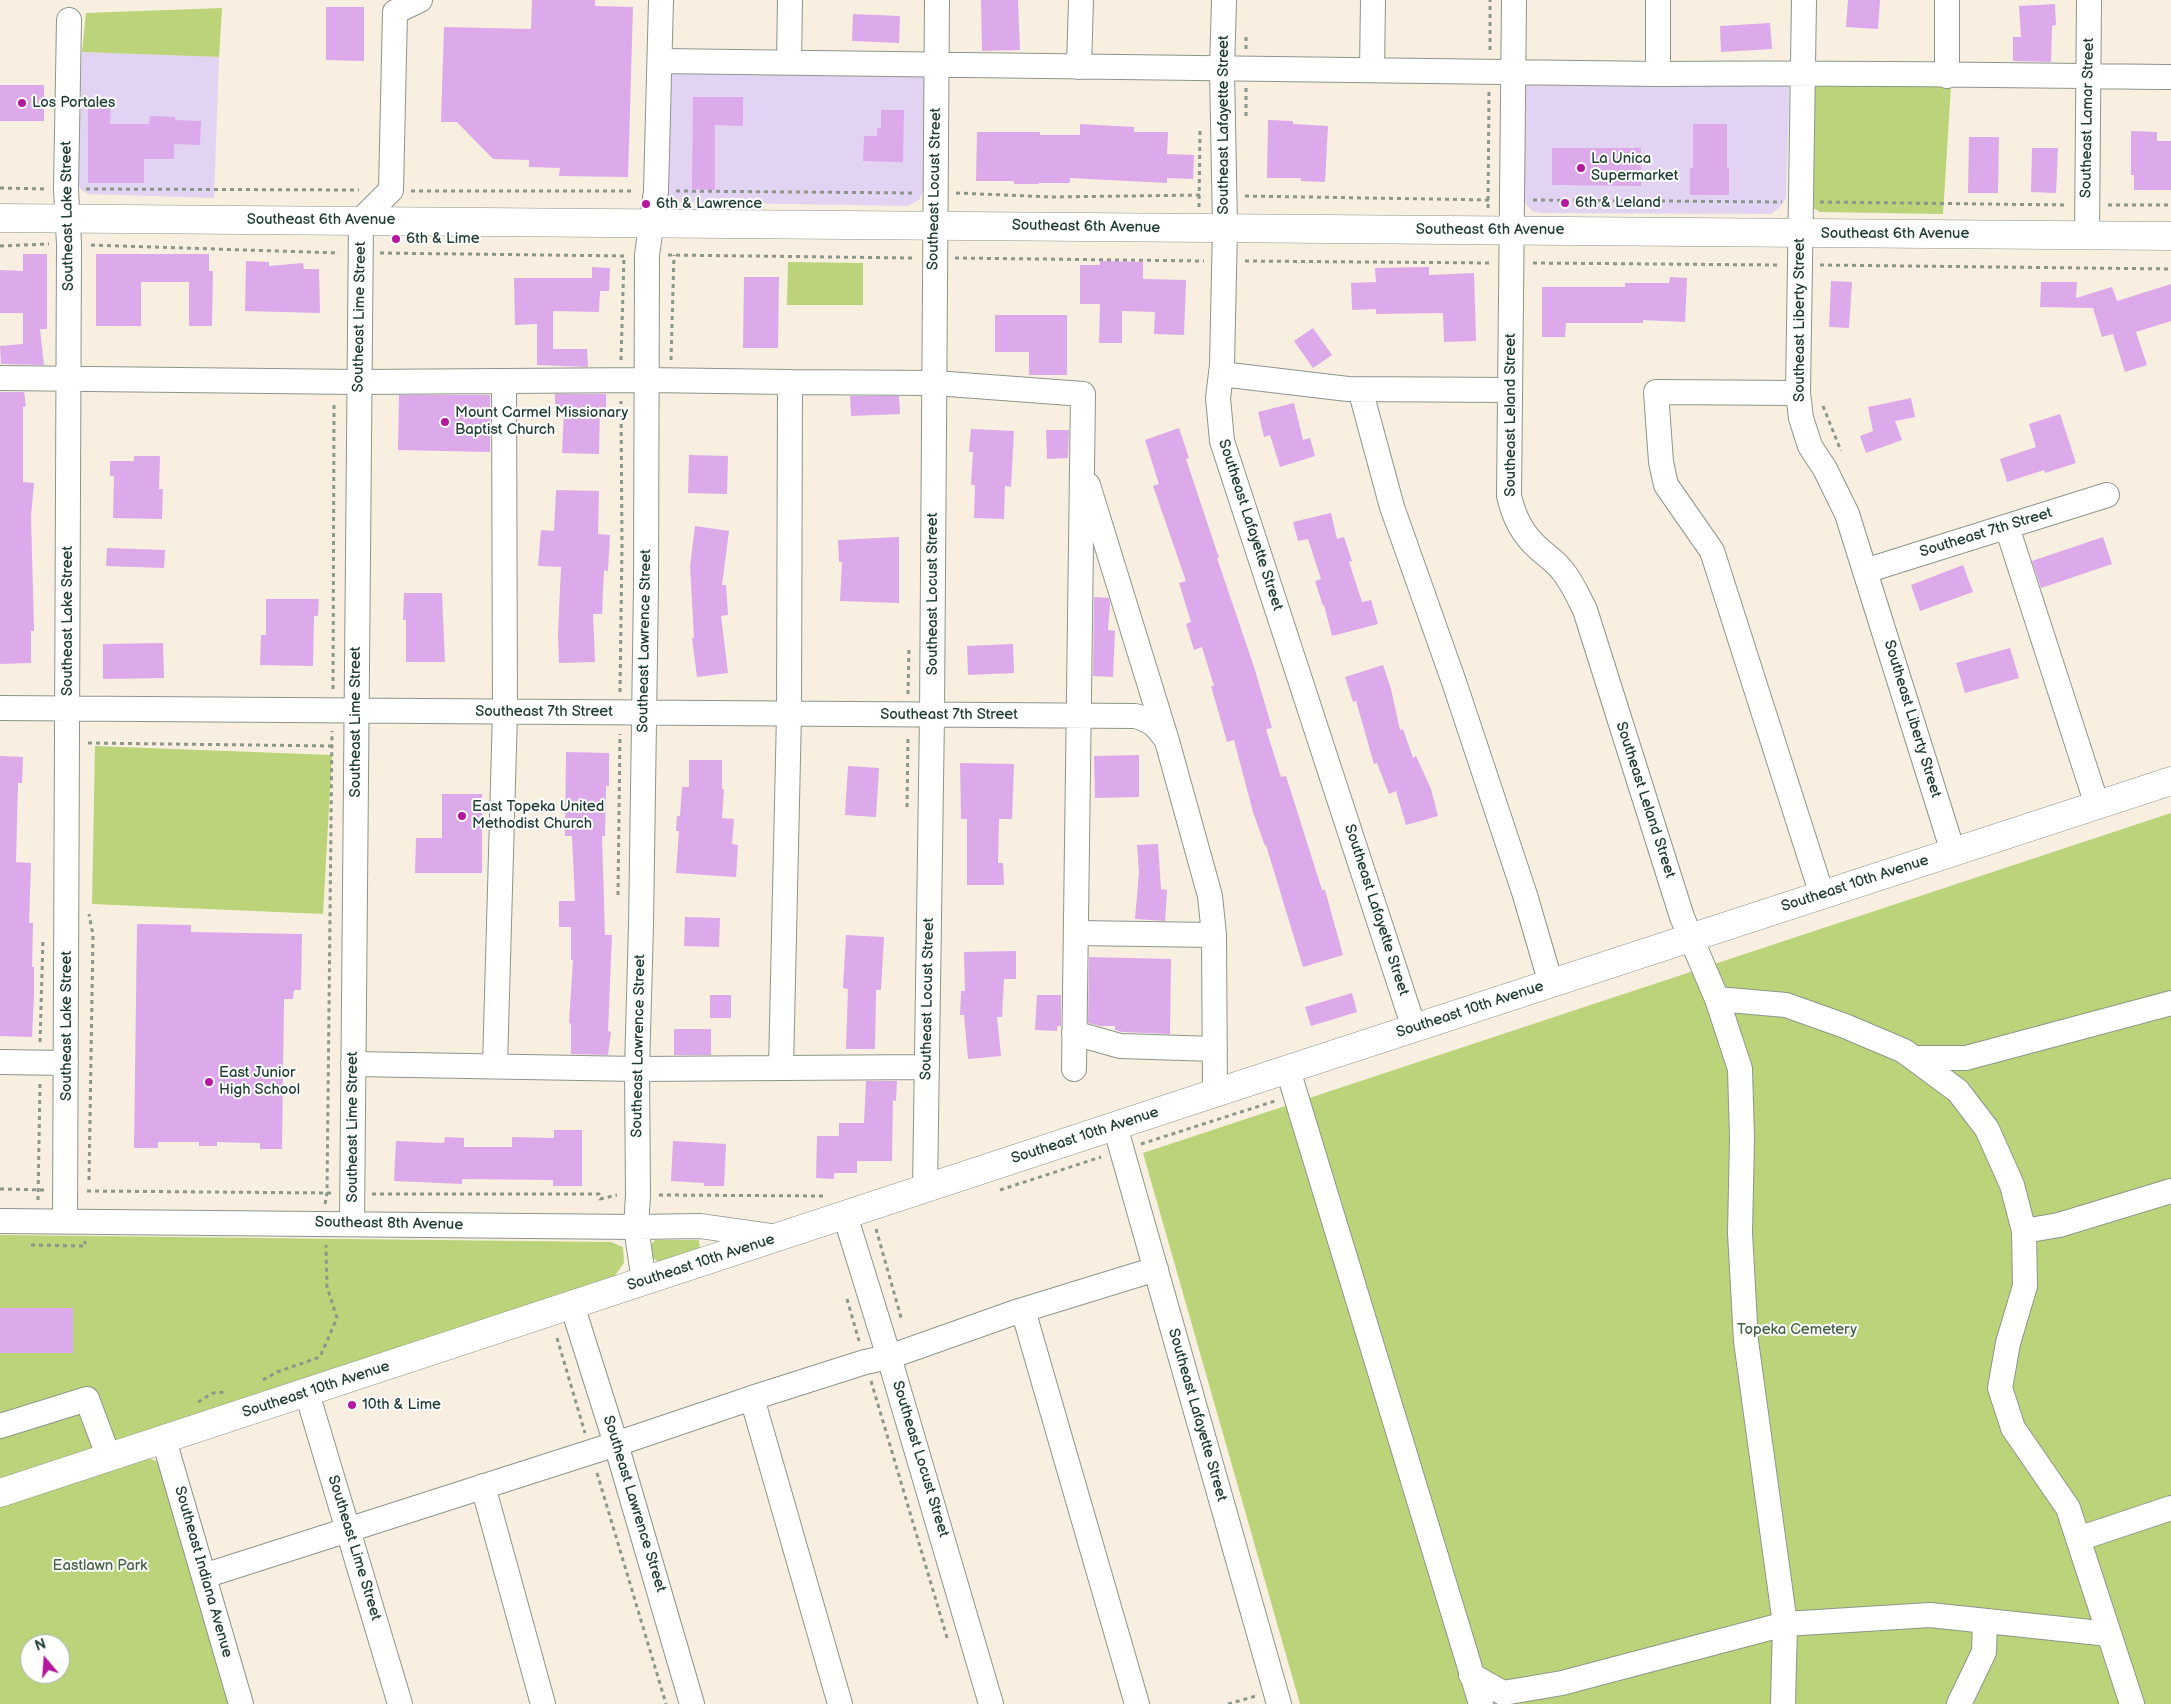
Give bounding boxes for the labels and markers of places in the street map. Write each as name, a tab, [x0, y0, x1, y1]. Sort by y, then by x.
place label: Los Portales	[32, 94, 115, 112]
marker: Los Portales	[16, 97, 28, 109]
place label: La Unica Supermarket	[1591, 150, 1678, 185]
marker: La Unica Supermarket	[1575, 162, 1587, 174]
place label: 6th & Leland	[1575, 194, 1661, 212]
place label: 6th & Lawrence	[656, 195, 762, 213]
marker: 6th & Leland	[1559, 197, 1571, 209]
marker: 6th & Lawrence	[640, 198, 652, 210]
place label: 6th & Lime	[406, 230, 480, 248]
marker: 6th & Lime	[390, 233, 402, 245]
place label: Mount Carmel Missionary Baptist Church	[455, 404, 628, 439]
marker: Mount Carmel Missionary Baptist Church	[439, 416, 451, 428]
place label: East Topeka United Methodist Church	[472, 798, 604, 833]
marker: East Topeka United Methodist Church	[456, 810, 468, 822]
place label: East Junior High School	[219, 1064, 300, 1099]
marker: East Junior High School	[203, 1076, 215, 1088]
place label: 10th & Lime	[362, 1396, 441, 1414]
marker: 10th & Lime	[346, 1399, 358, 1411]

